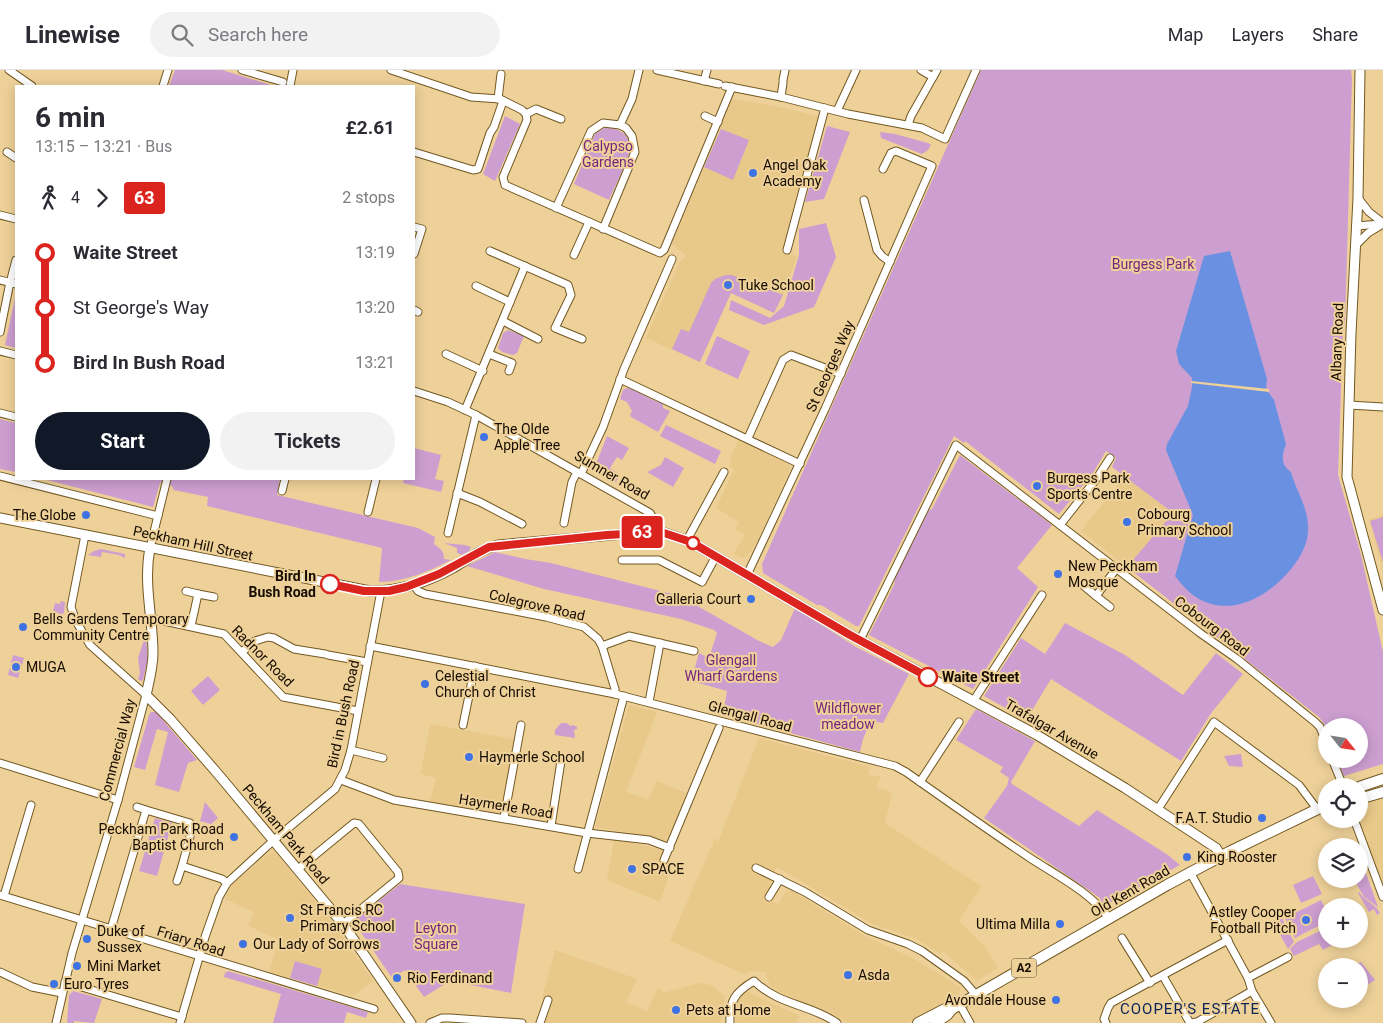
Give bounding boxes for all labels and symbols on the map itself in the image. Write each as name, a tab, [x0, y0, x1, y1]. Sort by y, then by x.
park label: Calypso Gardens	[582, 138, 634, 170]
place label: Angel Oak Academy	[763, 157, 827, 189]
marker: Angel Oak Academy	[747, 167, 759, 179]
park label: Burgess Park	[1112, 256, 1195, 272]
place label: Tuke School	[738, 277, 814, 293]
marker: Tuke School	[722, 279, 734, 291]
street label: Albany Road	[1328, 303, 1346, 381]
street label: St Georges Way	[803, 318, 857, 414]
place label: The Olde Apple Tree	[494, 421, 560, 453]
marker: The Olde Apple Tree	[478, 431, 490, 443]
street label: Sumner Road	[572, 447, 652, 503]
place label: Burgess Park Sports Centre	[1047, 470, 1132, 502]
marker: Burgess Park Sports Centre	[1031, 480, 1043, 492]
place label: Cobourg Primary School	[1137, 506, 1232, 538]
place label: The Globe	[13, 507, 76, 523]
marker: The Globe	[80, 509, 92, 521]
line badge: 63	[620, 516, 664, 548]
marker: Cobourg Primary School	[1121, 516, 1133, 528]
street label: Peckham Hill Street	[132, 522, 255, 564]
unlabelled marker	[686, 536, 700, 550]
place label: New Peckham Mosque	[1068, 558, 1158, 590]
place label: Bird In Bush Road	[248, 568, 316, 600]
marker: New Peckham Mosque	[1052, 568, 1064, 580]
marker: Bird In Bush Road	[320, 574, 340, 594]
street label: Colegrove Road	[487, 586, 587, 624]
place label: Galleria Court	[656, 591, 741, 607]
marker: Galleria Court	[745, 593, 757, 605]
street label: Cobourg Road	[1172, 593, 1252, 659]
place label: Bells Gardens Temporary Community Centre	[33, 611, 189, 643]
marker: Bells Gardens Temporary Community Centre	[17, 621, 29, 633]
street label: Radnor Road	[229, 622, 297, 690]
park label: Glengall Wharf Gardens	[685, 652, 777, 684]
place label: MUGA	[26, 659, 66, 675]
street label: Bird in Bush Road	[324, 659, 362, 769]
marker: MUGA	[10, 661, 22, 673]
marker: Waite Street	[918, 667, 938, 687]
place label: Celestial Church of Christ	[435, 668, 536, 700]
place label: Waite Street	[942, 669, 1019, 685]
marker: Celestial Church of Christ	[419, 678, 431, 690]
street label: Trafalgar Avenue	[1002, 696, 1102, 762]
street label: Commercial Way	[96, 697, 138, 803]
street label: Glengall Road	[706, 697, 794, 735]
park label: Wildflower meadow	[815, 700, 881, 732]
north arrow	[1318, 718, 1368, 768]
place label: Haymerle School	[479, 749, 585, 765]
marker: Haymerle School	[463, 751, 475, 763]
street label: Peckham Park Road	[240, 781, 332, 887]
street label: Haymerle Road	[458, 791, 554, 821]
place label: F.A.T. Studio	[1175, 810, 1252, 826]
marker: F.A.T. Studio	[1256, 812, 1268, 824]
place label: Peckham Park Road Baptist Church	[99, 821, 224, 853]
marker: Peckham Park Road Baptist Church	[228, 831, 240, 843]
place label: King Rooster	[1197, 849, 1277, 865]
marker: King Rooster	[1181, 851, 1193, 863]
place label: SPACE	[642, 861, 684, 877]
street label: Old Kent Road	[1088, 862, 1172, 920]
marker: SPACE	[626, 863, 638, 875]
place label: St Francis RC Primary School	[300, 902, 395, 934]
place label: Astley Cooper Football Pitch	[1209, 904, 1296, 936]
marker: St Francis RC Primary School	[284, 912, 296, 924]
marker: Astley Cooper Football Pitch	[1300, 914, 1312, 926]
place label: Ultima Milla	[976, 916, 1050, 932]
marker: Ultima Milla	[1054, 918, 1066, 930]
park label: Leyton Square	[414, 920, 458, 952]
place label: Duke of Sussex	[97, 923, 145, 955]
street label: Friary Road	[155, 923, 227, 959]
marker: Duke of Sussex	[81, 933, 93, 945]
place label: Our Lady of Sorrows	[253, 936, 379, 952]
marker: Our Lady of Sorrows	[237, 938, 249, 950]
place label: Mini Market	[87, 958, 161, 974]
road number: A2	[1012, 958, 1036, 978]
marker: Mini Market	[71, 960, 83, 972]
place label: Asda	[858, 967, 890, 983]
marker: Asda	[842, 969, 854, 981]
place label: Rio Ferdinand	[407, 970, 492, 986]
marker: Rio Ferdinand	[391, 972, 403, 984]
place label: Euro Tyres	[64, 976, 129, 992]
marker: Euro Tyres	[48, 978, 60, 990]
place label: Avondale House	[945, 992, 1046, 1008]
marker: Avondale House	[1050, 994, 1062, 1006]
district label: COOPER'S ESTATE	[1120, 1000, 1260, 1018]
place label: Pets at Home	[686, 1002, 771, 1018]
marker: Pets at Home	[670, 1004, 682, 1016]

